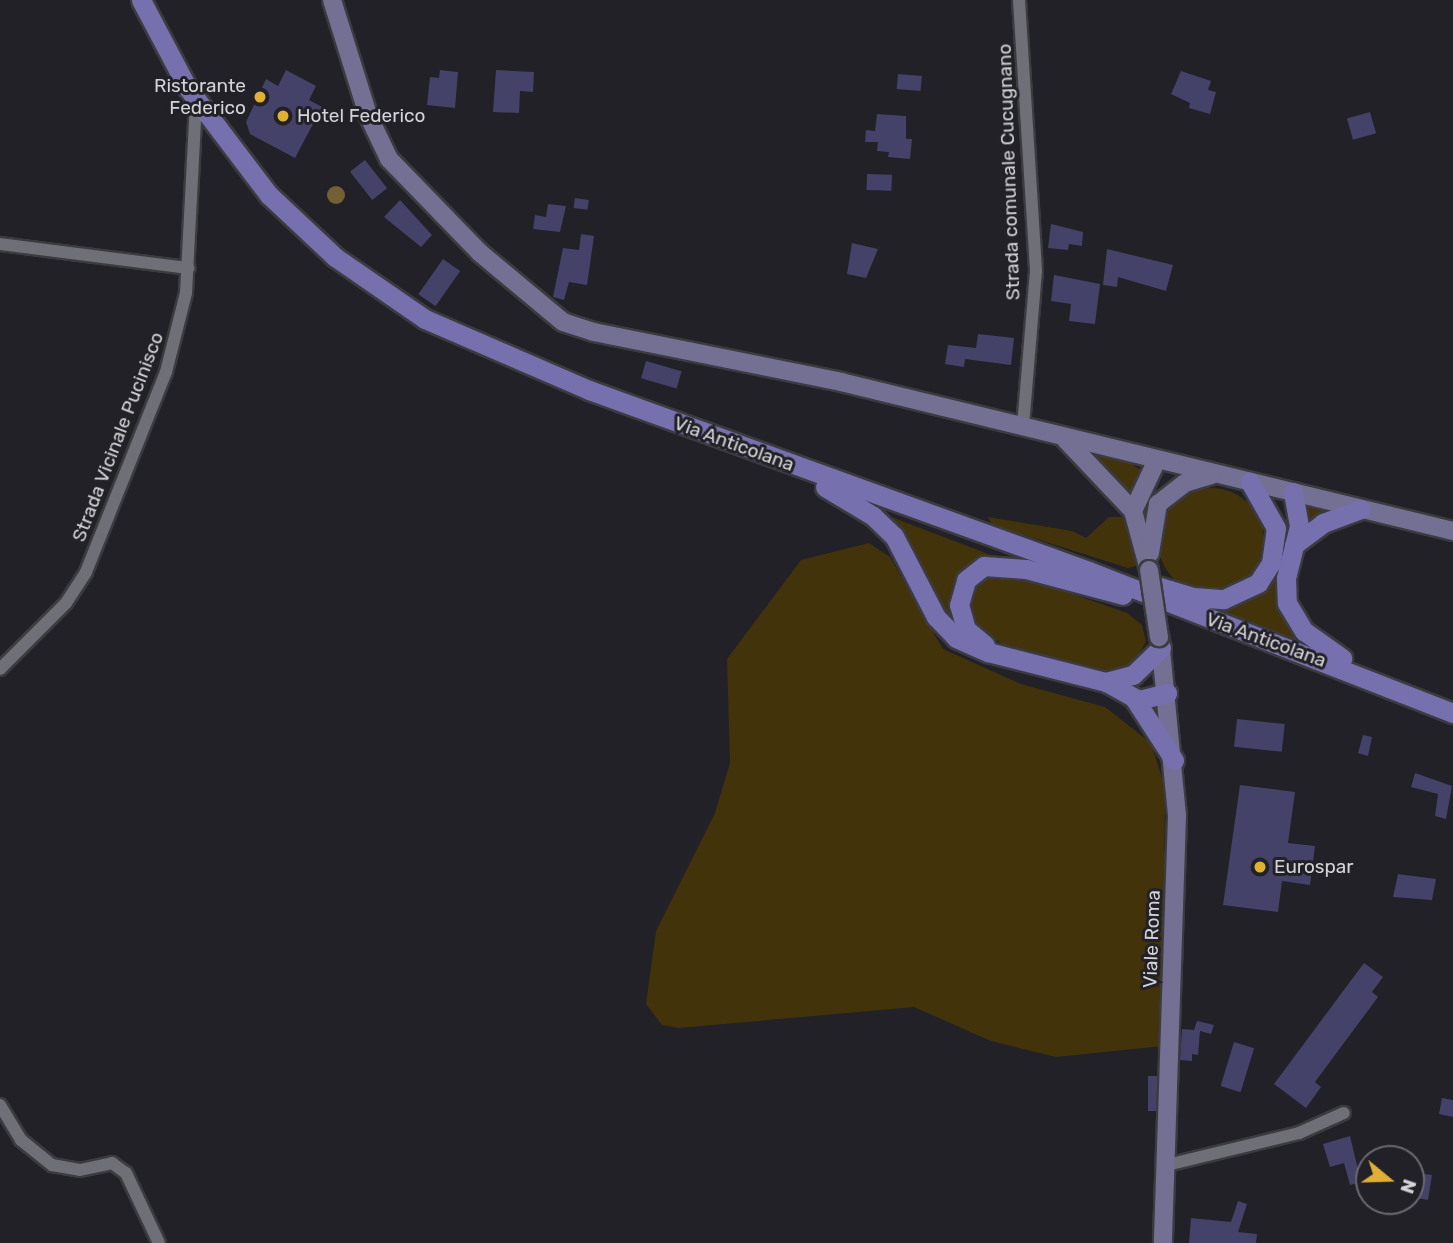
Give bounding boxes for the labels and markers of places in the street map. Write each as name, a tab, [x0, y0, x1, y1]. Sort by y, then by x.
place label: Ristorante Federico	[154, 75, 246, 119]
marker: Ristorante Federico	[252, 89, 268, 105]
place label: Hotel Federico	[297, 105, 425, 127]
marker: Hotel Federico	[275, 108, 291, 124]
place label: Eurospar	[1274, 856, 1354, 878]
marker: Eurospar	[1252, 859, 1268, 875]

